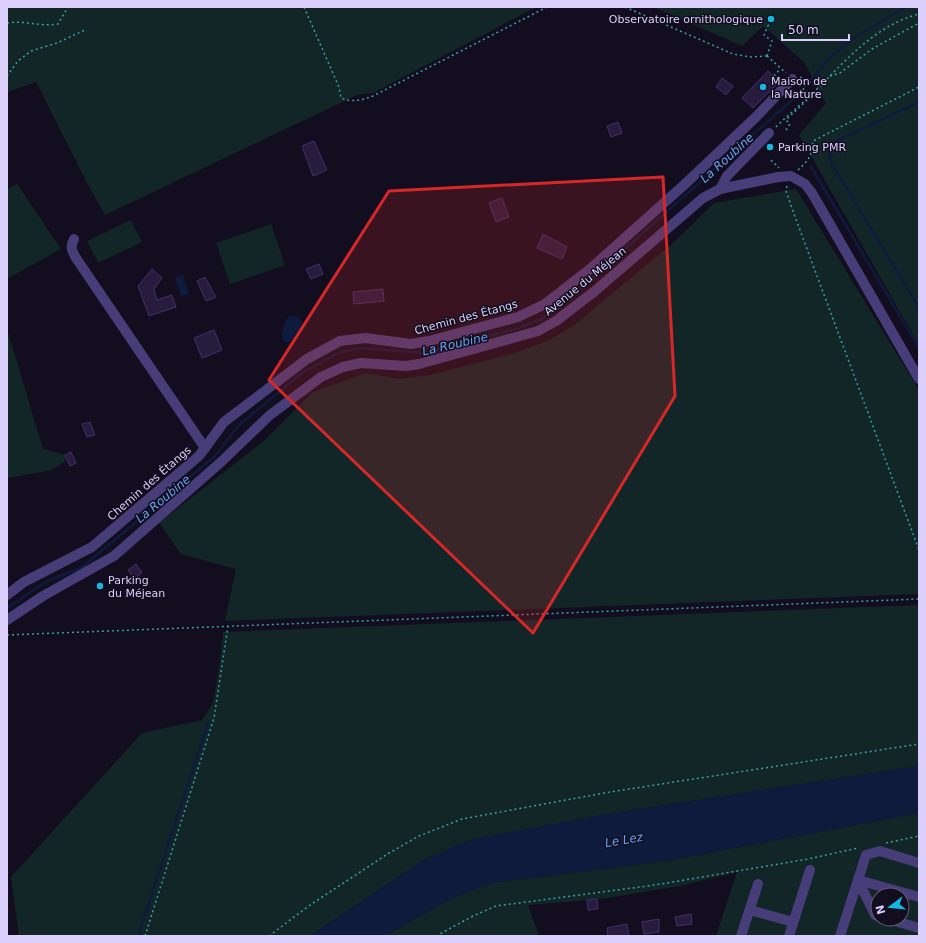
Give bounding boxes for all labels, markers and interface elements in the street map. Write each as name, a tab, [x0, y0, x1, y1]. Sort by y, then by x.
place label: Observatoire ornithologique	[609, 13, 763, 26]
marker: Observatoire ornithologique	[766, 14, 776, 24]
scale bar	[782, 16, 849, 42]
text: 50 m	[788, 23, 819, 37]
place label: Maison de la Nature	[771, 75, 827, 101]
marker: Maison de la Nature	[758, 82, 768, 92]
water label: La Roubine	[697, 130, 757, 186]
place label: Parking PMR	[778, 141, 846, 154]
marker: Parking PMR	[765, 142, 775, 152]
street label: Avenue du Méjean	[542, 244, 629, 318]
street label: Chemin des Étangs	[413, 297, 519, 338]
water label: La Roubine	[421, 330, 489, 358]
street label: Chemin des Étangs	[105, 443, 194, 523]
water label: La Roubine	[133, 472, 193, 526]
place label: Parking du Méjean	[108, 574, 165, 600]
marker: Parking du Méjean	[95, 581, 105, 591]
water label: Le Lez	[604, 830, 645, 850]
north arrow	[870, 887, 910, 927]
text: N	[873, 903, 888, 916]

